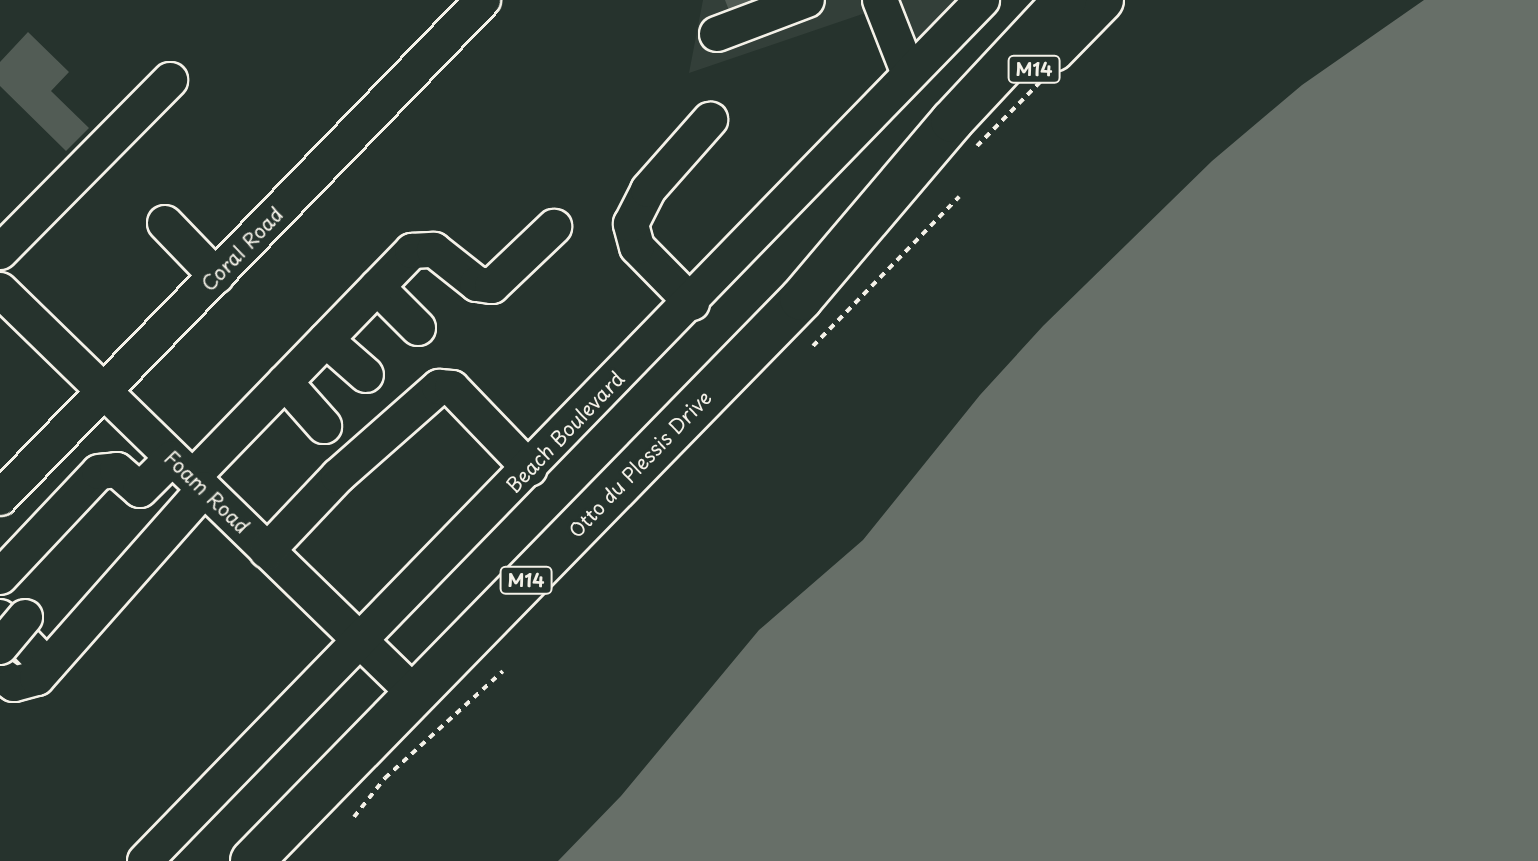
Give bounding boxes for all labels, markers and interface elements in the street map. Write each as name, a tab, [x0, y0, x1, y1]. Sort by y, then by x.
road number: M14	[1006, 55, 1062, 83]
street label: Coral Road	[196, 202, 288, 296]
street label: Beach Boulevard	[501, 366, 629, 498]
street label: Otto du Plessis Drive	[563, 385, 717, 543]
street label: Foam Road	[160, 446, 254, 538]
road number: M14	[498, 566, 554, 594]

